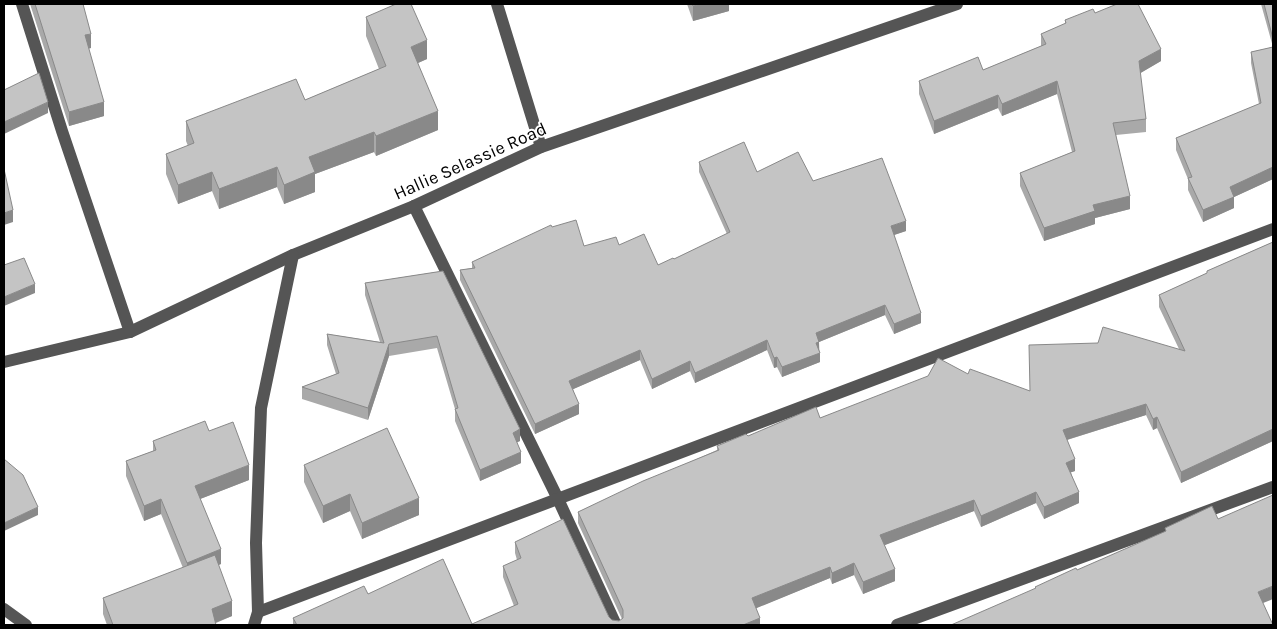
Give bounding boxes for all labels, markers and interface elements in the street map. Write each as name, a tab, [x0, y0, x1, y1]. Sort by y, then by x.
street label: Hallie Selassie Road	[390, 117, 550, 205]

